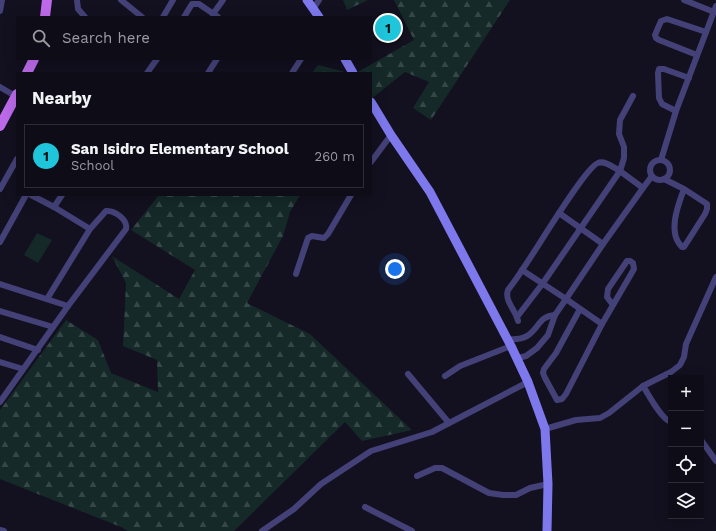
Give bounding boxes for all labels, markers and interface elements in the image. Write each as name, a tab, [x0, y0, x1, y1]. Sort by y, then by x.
pin: 1	[375, 13, 401, 43]
search box	[16, 16, 372, 60]
icon: search	[30, 27, 52, 49]
text: Search here	[62, 29, 150, 47]
text: Nearby	[32, 88, 91, 108]
text: San Isidro Elementary School	[71, 140, 289, 158]
text: 1	[43, 149, 49, 164]
text: 260 m	[315, 149, 355, 164]
text: School	[71, 158, 114, 173]
your location	[385, 259, 405, 279]
map controls	[668, 375, 704, 519]
button: +	[668, 375, 704, 411]
button: −	[668, 411, 704, 447]
button: locate	[668, 447, 704, 483]
button: layers	[668, 483, 704, 519]

